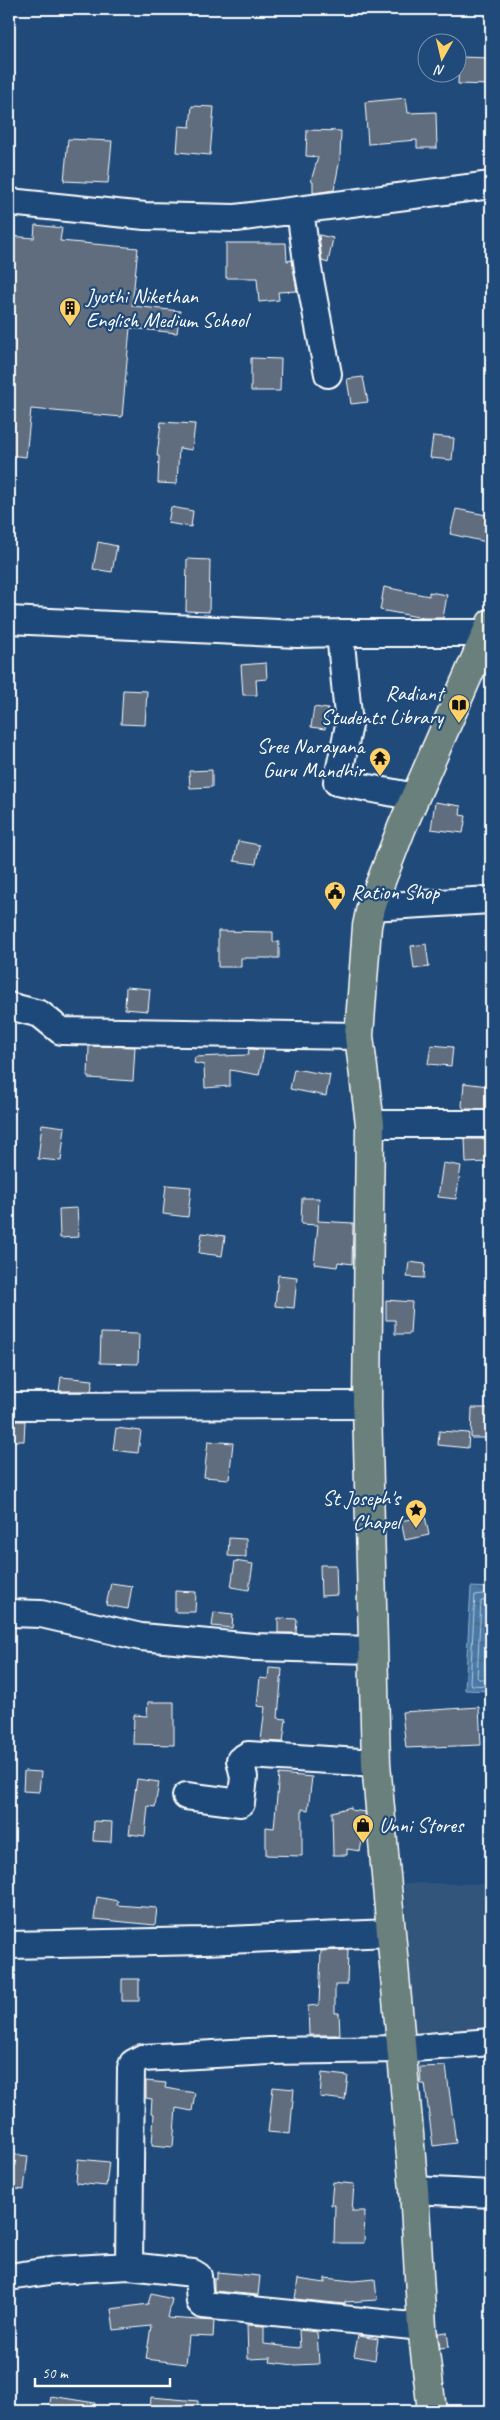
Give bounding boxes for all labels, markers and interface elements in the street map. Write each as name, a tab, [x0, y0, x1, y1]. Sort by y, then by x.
north arrow	[418, 32, 468, 82]
text: N	[432, 61, 446, 79]
place label: Jyothi Nikethan English Medium School	[85, 283, 251, 333]
building icon: Jyothi Nikethan English Medium School	[58, 296, 82, 327]
place label: Radiant Students Library	[321, 680, 446, 730]
library icon: Radiant Students Library	[447, 693, 471, 724]
place label: Sree Narayana Guru Mandhir	[257, 733, 366, 783]
temple icon: Sree Narayana Guru Mandhir	[368, 746, 392, 777]
place label: Ration Shop	[351, 879, 440, 905]
public building icon: Ration Shop	[323, 880, 347, 911]
place label: St Joseph's Chapel	[322, 1485, 403, 1535]
place icon: St Joseph's Chapel	[404, 1498, 428, 1529]
place label: Unni Stores	[379, 1812, 465, 1838]
shop icon: Unni Stores	[351, 1813, 375, 1844]
scale bar	[35, 2355, 170, 2387]
text: 50 m	[42, 2364, 69, 2383]

